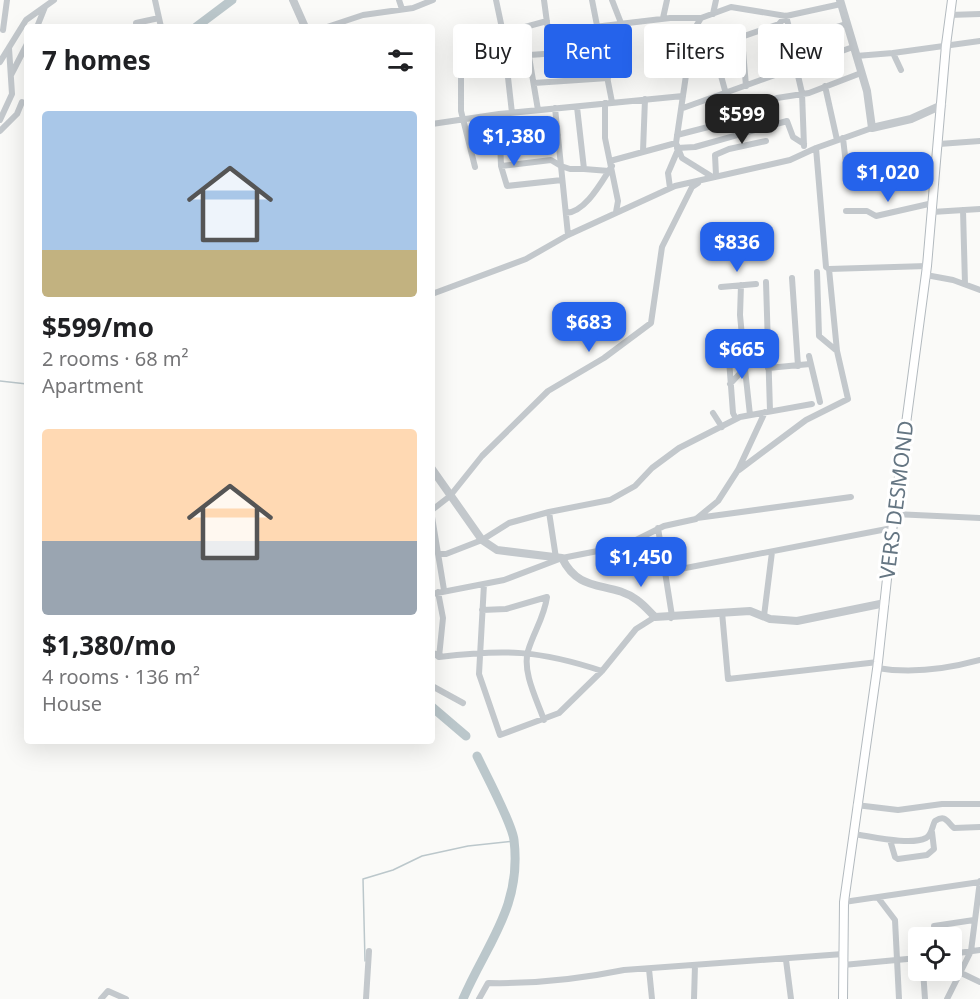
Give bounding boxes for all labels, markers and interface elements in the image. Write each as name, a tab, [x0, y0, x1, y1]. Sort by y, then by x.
chip: Buy	[453, 24, 532, 78]
chip: Rent	[544, 24, 632, 78]
chip: Filters	[644, 24, 746, 78]
chip: New	[758, 24, 844, 78]
text: 7 homes	[42, 42, 151, 78]
icon: filters	[384, 44, 417, 77]
pin: $599	[706, 94, 778, 145]
text: $599	[719, 100, 765, 127]
pin: $1,380	[465, 116, 563, 167]
text: $1,380	[483, 122, 545, 149]
icon: home	[176, 150, 284, 258]
pin: $1,020	[839, 152, 937, 203]
text: $1,020	[857, 158, 919, 185]
pin: $836	[701, 222, 773, 273]
text: $836	[714, 228, 760, 255]
pin: $683	[553, 302, 625, 353]
text: $683	[566, 308, 612, 335]
text: $599/mo	[42, 309, 154, 345]
pin: $665	[706, 329, 778, 380]
text: $665	[719, 335, 765, 362]
text: 2 rooms · 68 m²	[42, 345, 189, 372]
text: Apartment	[42, 372, 143, 399]
street label: VERS DESMOND	[872, 419, 920, 581]
icon: home	[176, 468, 284, 576]
pin: $1,450	[592, 537, 690, 588]
text: $1,450	[610, 543, 672, 570]
text: $1,380/mo	[42, 627, 176, 663]
text: 4 rooms · 136 m²	[42, 663, 200, 690]
text: House	[42, 690, 102, 717]
map controls	[908, 927, 962, 981]
button: locate	[908, 927, 962, 981]

